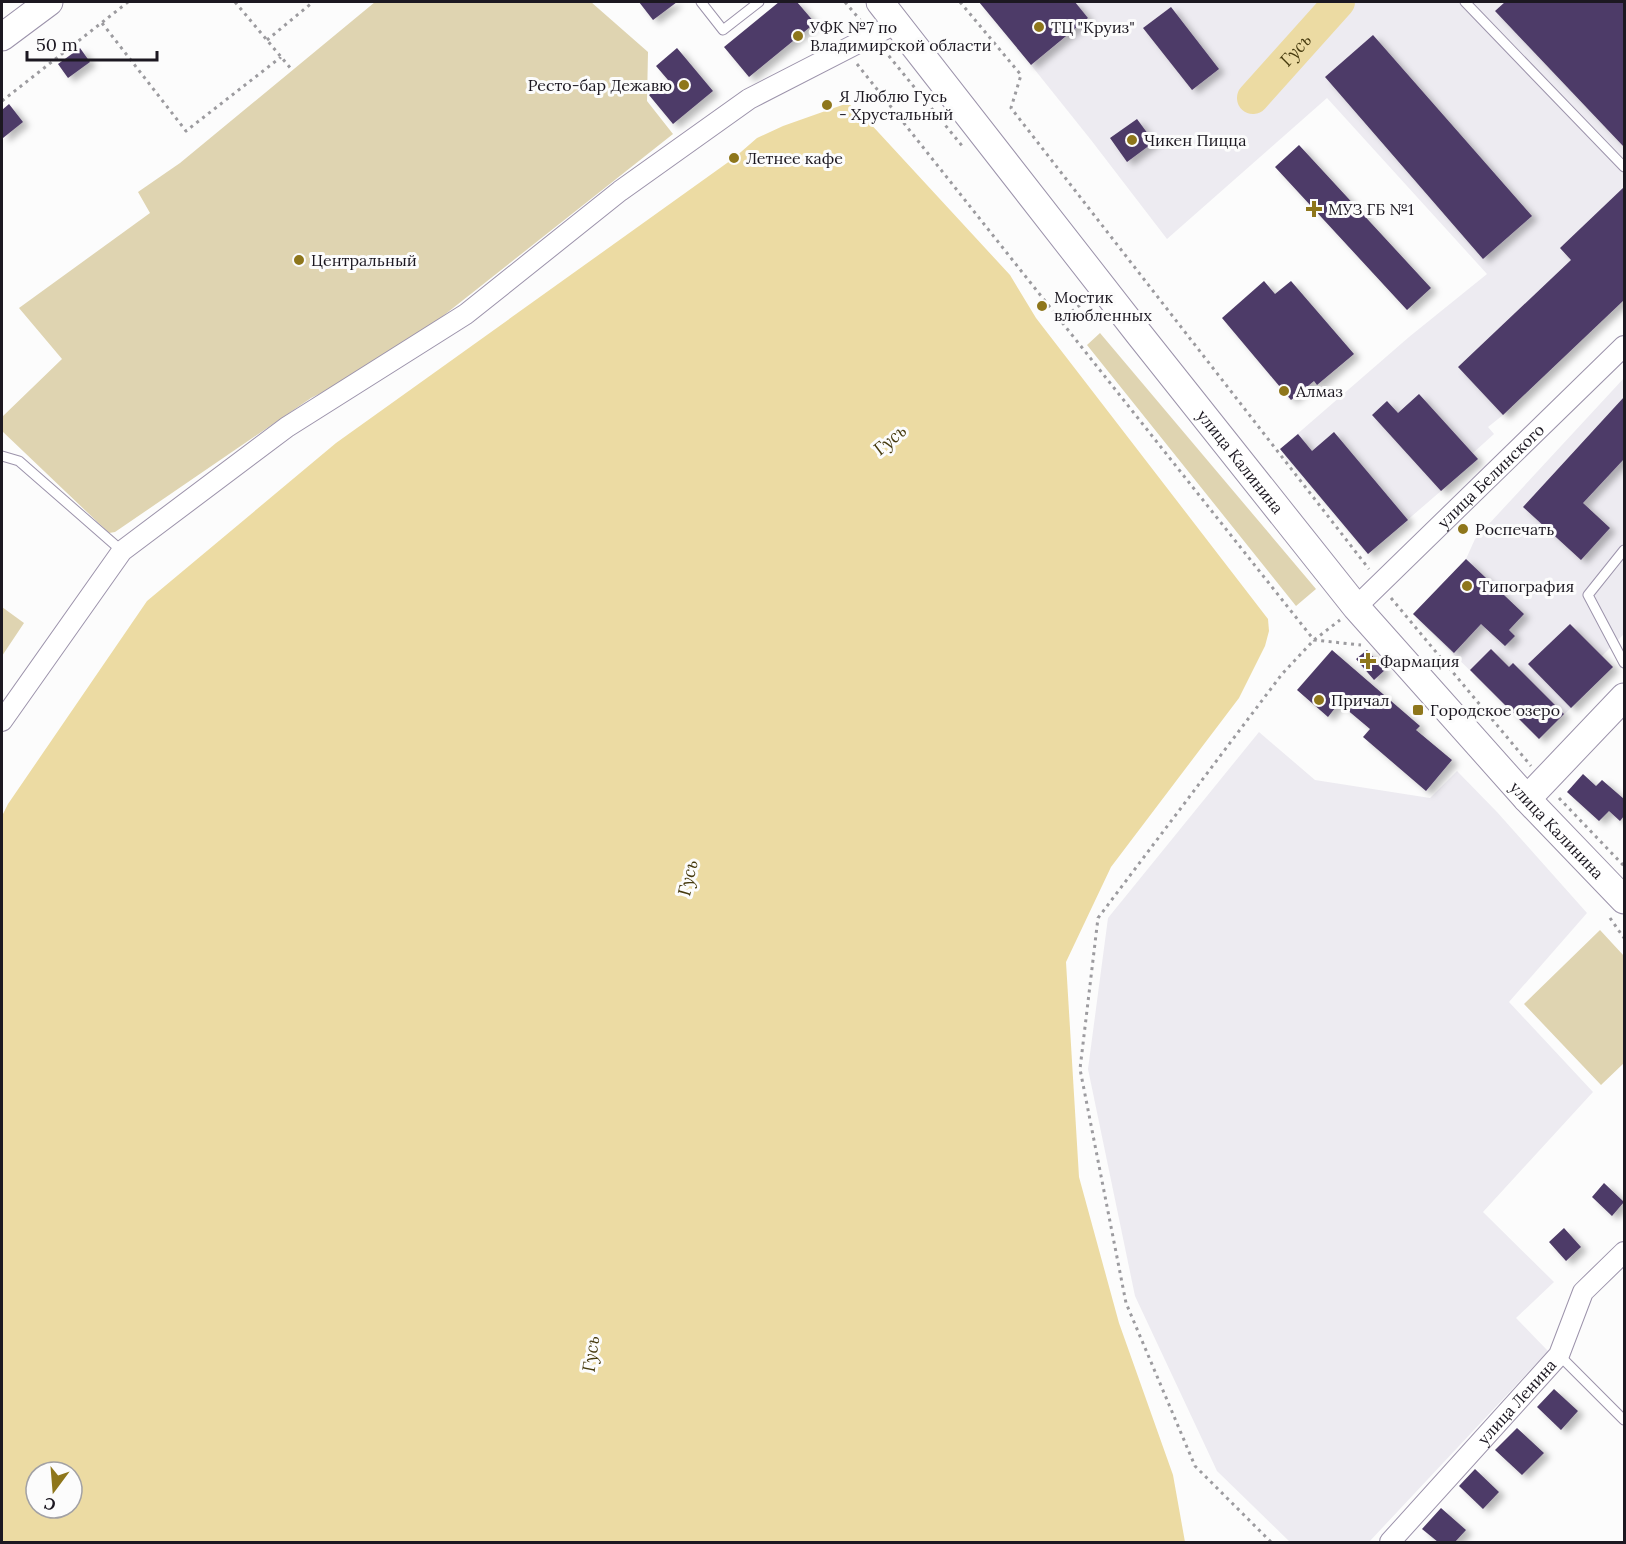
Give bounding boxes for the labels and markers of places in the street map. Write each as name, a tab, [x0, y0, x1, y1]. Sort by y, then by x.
place label: УФК №7 по Владимирской области	[809, 17, 991, 55]
place label: ТЦ "Круиз"	[1051, 17, 1135, 37]
marker: ТЦ "Круиз"	[1032, 20, 1046, 34]
marker: УФК №7 по Владимирской области	[791, 29, 805, 43]
place label: Ресто-бар Дежавю	[528, 75, 672, 95]
marker: Ресто-бар Дежавю	[677, 78, 691, 92]
place label: Я Люблю Гусь - Хрустальный	[839, 86, 953, 124]
marker: Я Люблю Гусь - Хрустальный	[820, 98, 834, 112]
place label: Чикен Пицца	[1144, 130, 1246, 150]
marker: Чикен Пицца	[1125, 133, 1139, 147]
place label: Летнее кафе	[746, 148, 843, 168]
marker: Летнее кафе	[727, 151, 741, 165]
place label: МУЗ ГБ №1	[1328, 199, 1414, 219]
marker: МУЗ ГБ №1	[1305, 200, 1323, 218]
place label: Центральный	[311, 250, 417, 270]
marker: Центральный	[292, 253, 306, 267]
place label: Мостик влюбленных	[1054, 287, 1152, 325]
marker: Мостик влюбленных	[1035, 299, 1049, 313]
place label: Алмаз	[1295, 381, 1343, 401]
marker: Алмаз	[1277, 384, 1291, 398]
place label: Роспечать	[1475, 519, 1554, 539]
marker: Роспечать	[1456, 522, 1470, 536]
place label: Типография	[1479, 576, 1574, 596]
marker: Типография	[1460, 579, 1474, 593]
place label: Фармация	[1380, 651, 1460, 671]
marker: Фармация	[1361, 654, 1375, 668]
place label: Причал	[1331, 690, 1389, 710]
marker: Причал	[1312, 693, 1326, 707]
place label: Городское озеро	[1430, 700, 1560, 720]
marker: Городское озеро	[1411, 703, 1425, 717]

